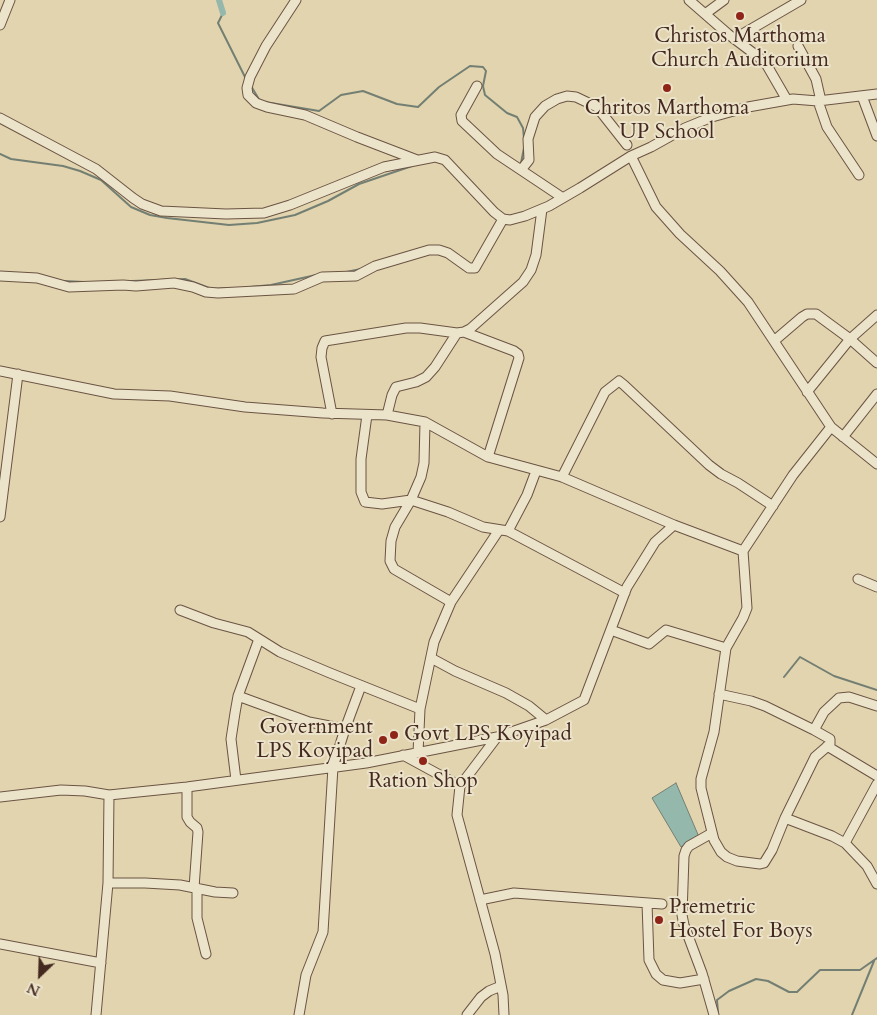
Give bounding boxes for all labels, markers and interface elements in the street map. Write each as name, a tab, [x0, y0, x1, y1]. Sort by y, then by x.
marker: Christos Marthoma Church Auditorium	[734, 10, 746, 22]
place label: Christos Marthoma Church Auditorium	[651, 24, 829, 74]
marker: Chritos Marthoma UP School	[661, 82, 673, 94]
place label: Chritos Marthoma UP School	[585, 96, 749, 146]
place label: Government LPS Koyipad	[256, 715, 373, 765]
place label: Govt LPS Koyipad	[404, 722, 572, 748]
marker: Govt LPS Koyipad	[388, 729, 400, 741]
marker: Government LPS Koyipad	[377, 734, 389, 746]
marker: Ration Shop	[417, 755, 429, 767]
place label: Ration Shop	[368, 769, 478, 795]
place label: Premetric Hostel For Boys	[669, 895, 812, 945]
marker: Premetric Hostel For Boys	[653, 914, 665, 926]
north arrow	[15, 950, 65, 1000]
text: N	[24, 978, 43, 1000]

